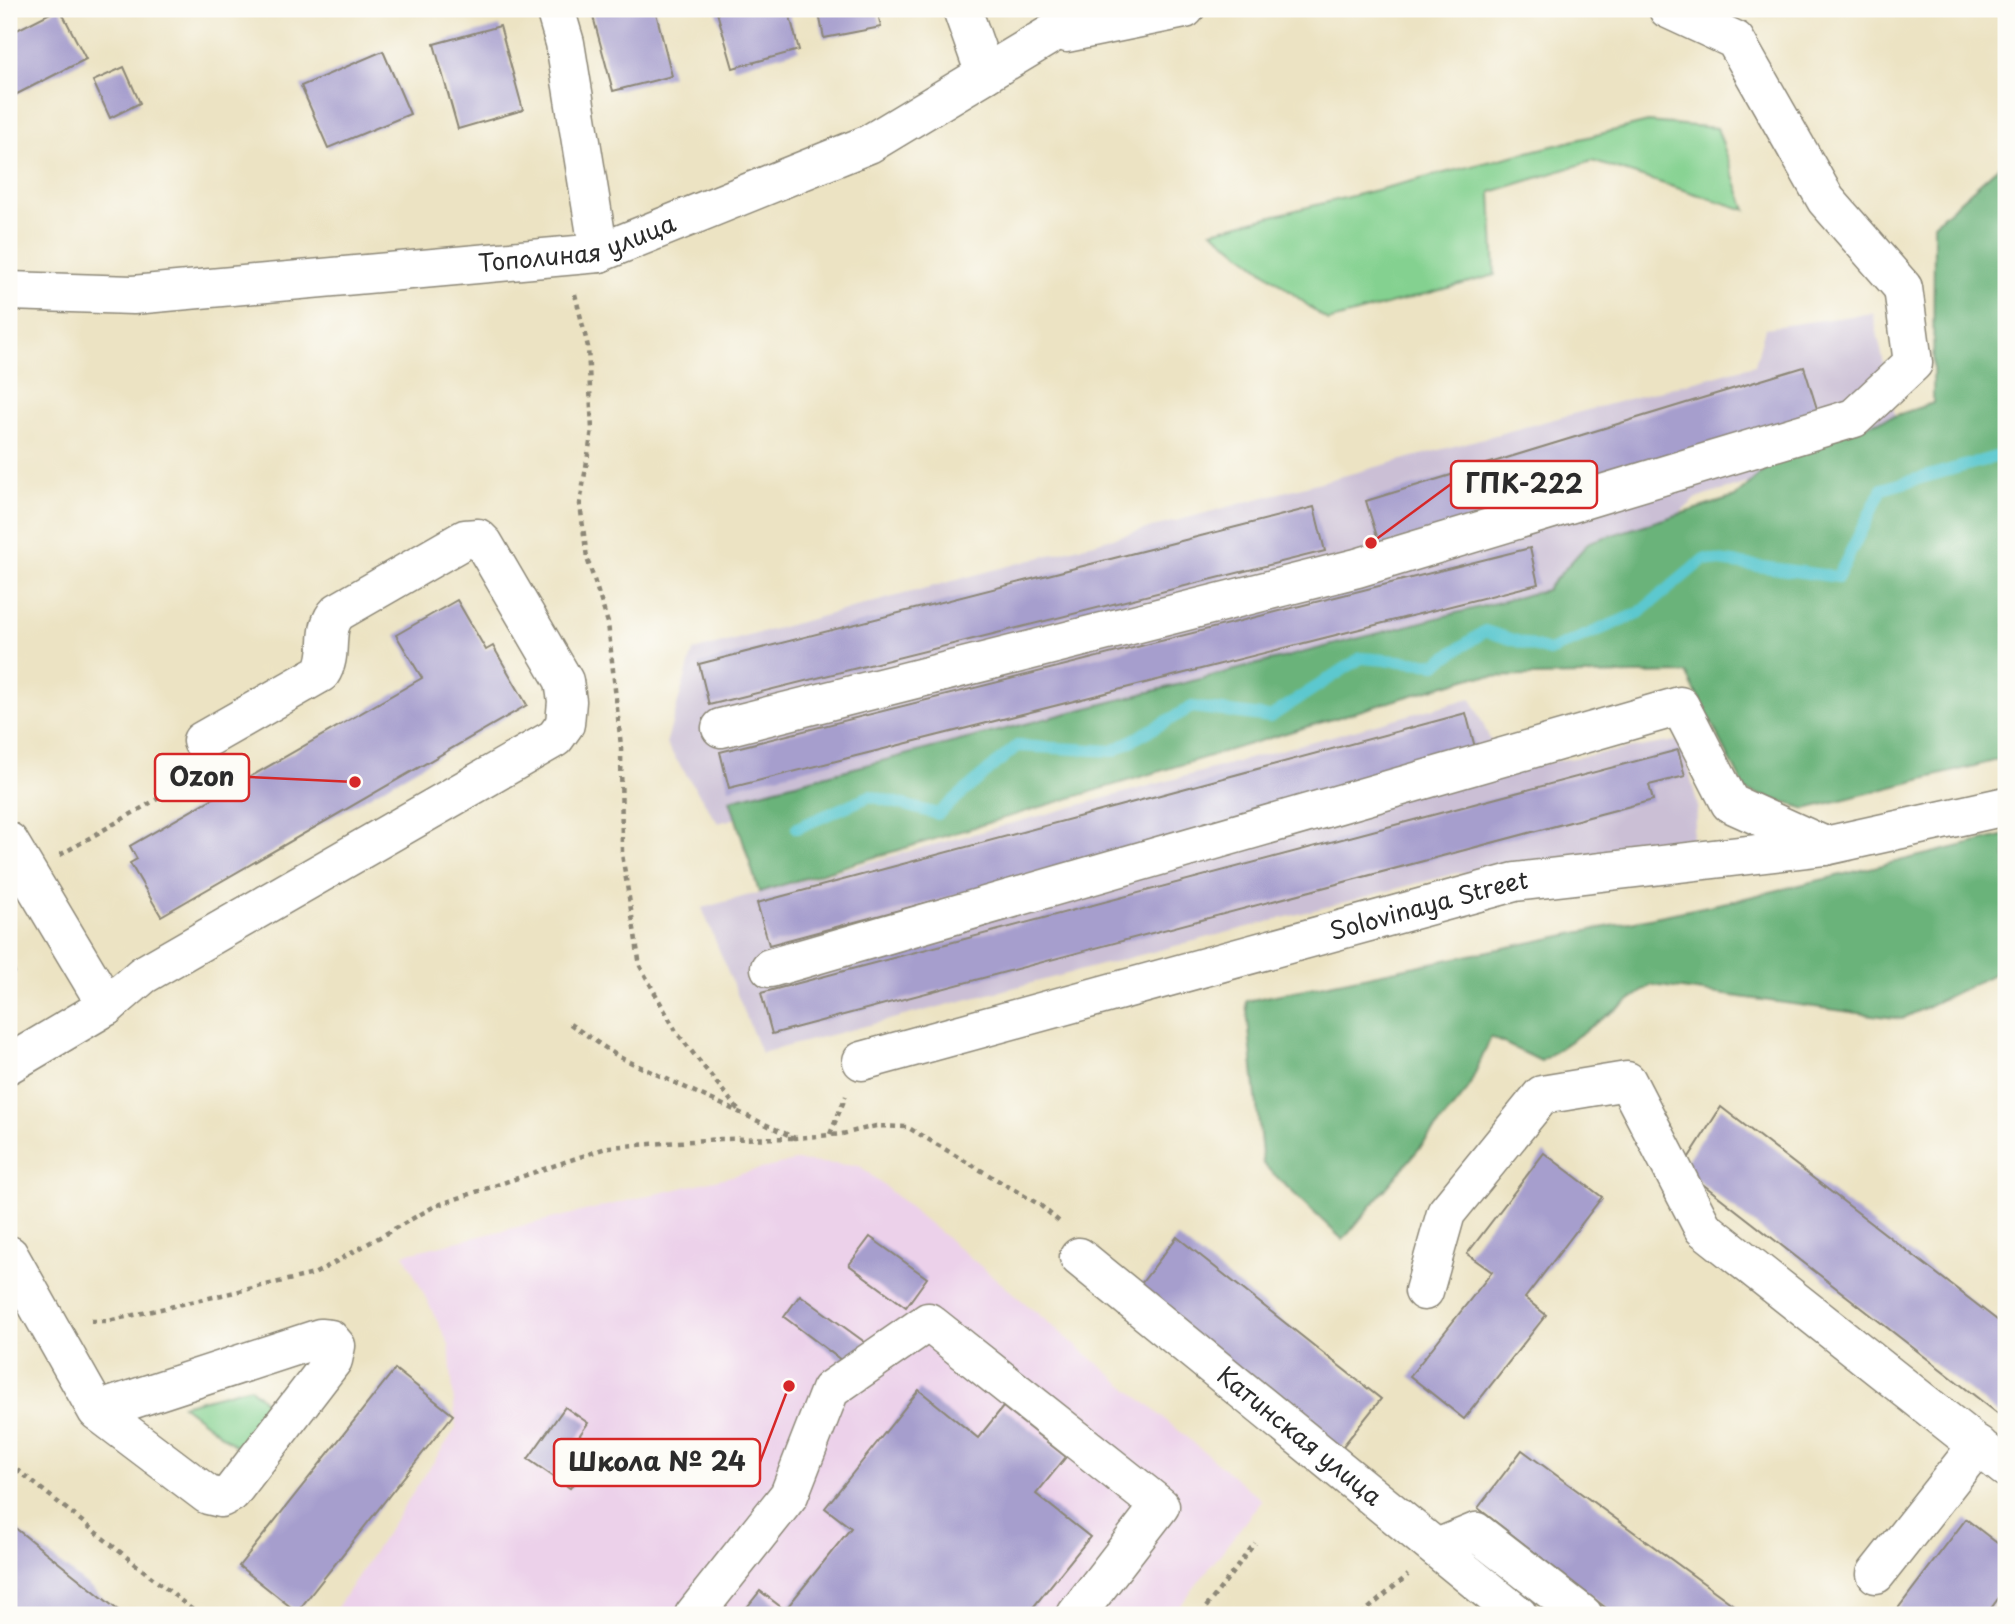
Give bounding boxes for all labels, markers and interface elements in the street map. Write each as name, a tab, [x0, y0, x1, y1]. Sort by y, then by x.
street label: Тополиная улица	[476, 204, 680, 280]
callout: ГПК-222	[1451, 461, 1597, 508]
text: ГПК-222	[1465, 463, 1583, 502]
callout: Ozon	[155, 754, 249, 801]
text: Ozon	[169, 756, 235, 795]
street label: Solovinaya Street	[1325, 861, 1530, 948]
street label: Катинская улица	[1210, 1357, 1391, 1513]
callout: Школа № 24	[554, 1439, 760, 1486]
text: Школа № 24	[568, 1441, 746, 1480]

